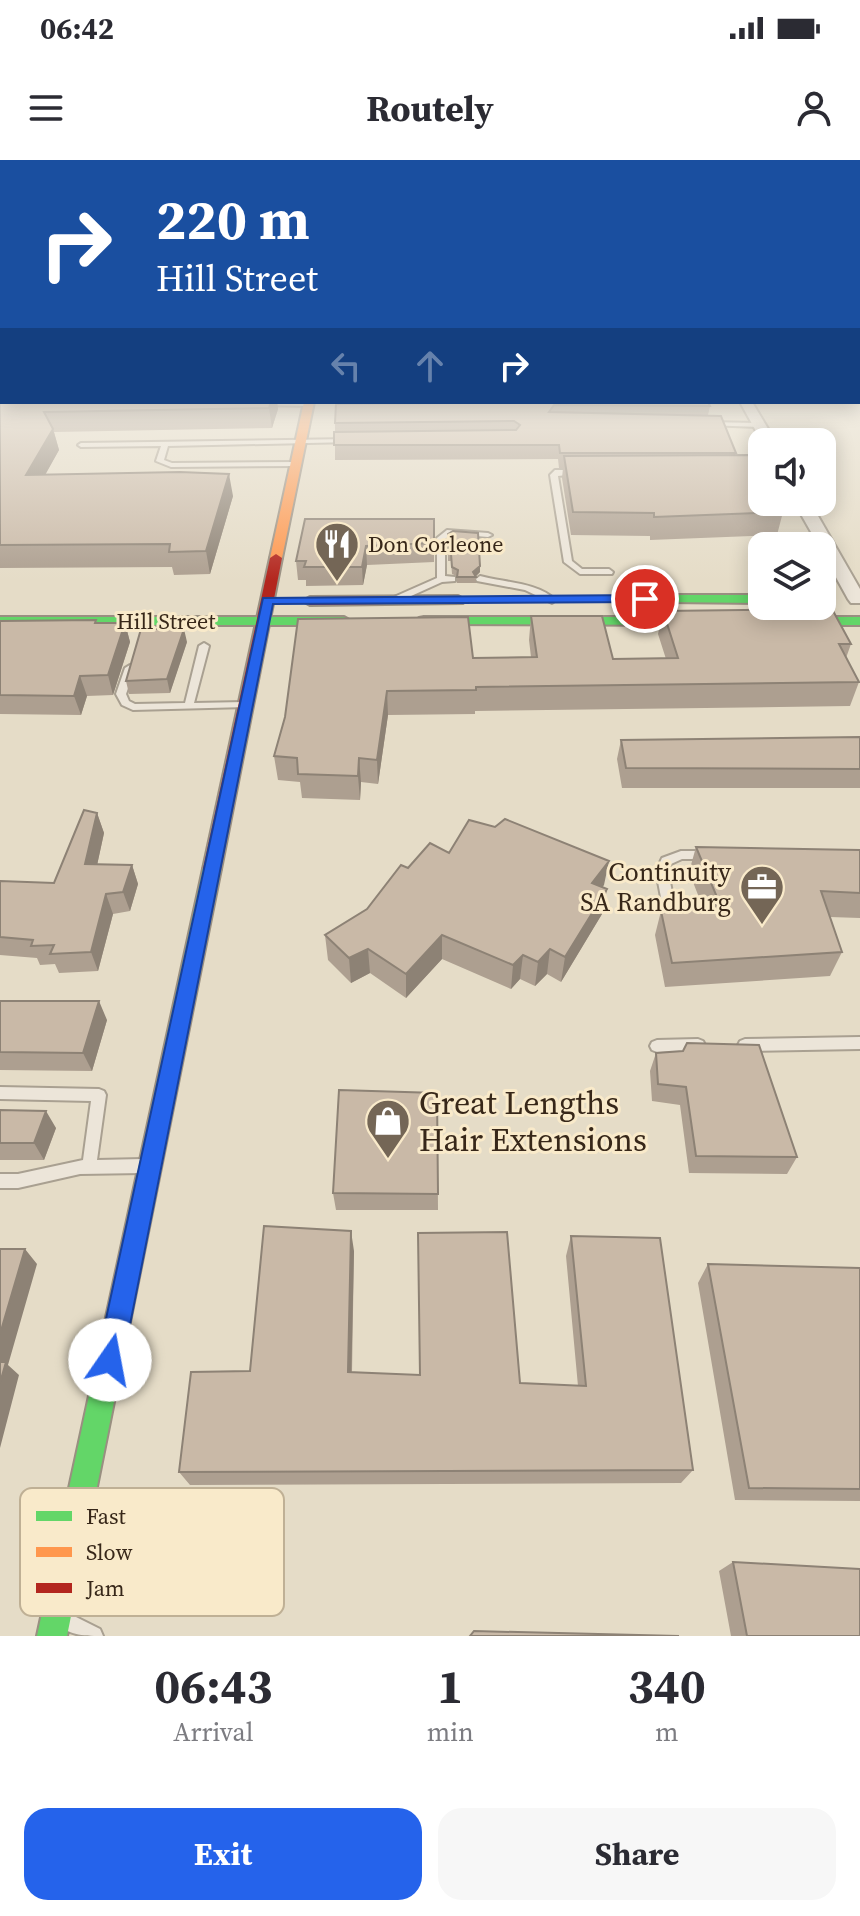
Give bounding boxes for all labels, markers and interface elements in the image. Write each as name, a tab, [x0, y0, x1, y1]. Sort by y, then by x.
text: 06:42	[40, 8, 114, 49]
text: Routely	[366, 84, 494, 133]
icon: menu	[24, 86, 68, 130]
icon: person	[792, 86, 836, 130]
text: 220 m	[156, 181, 310, 258]
icon: right	[24, 192, 128, 296]
text: Hill Street	[156, 254, 318, 303]
icon: left	[324, 344, 368, 388]
icon: ahead	[408, 344, 452, 388]
icon: right	[492, 344, 536, 388]
map controls	[748, 428, 836, 620]
button: sound	[748, 428, 836, 516]
restaurant icon: Don Corleone	[313, 520, 361, 583]
place label: Don Corleone	[368, 529, 504, 559]
button: layers	[748, 532, 836, 620]
pin	[611, 565, 679, 633]
icon: arrive	[623, 577, 667, 621]
street label: Hill Street	[116, 606, 216, 636]
place label: Continuity SA Randburg	[580, 854, 732, 920]
office icon: Continuity SA Randburg	[738, 863, 786, 926]
place label: Great Lengths Hair Extensions	[419, 1081, 647, 1162]
shop icon: Great Lengths Hair Extensions	[364, 1097, 412, 1160]
position arrow	[68, 1318, 152, 1402]
legend	[20, 1488, 284, 1616]
text: Fast	[86, 1501, 127, 1531]
text: Slow	[86, 1537, 133, 1567]
text: Jam	[85, 1573, 125, 1603]
text: 06:43	[154, 1653, 273, 1719]
text: 1	[437, 1653, 463, 1719]
text: 340	[628, 1653, 706, 1719]
text: Arrival	[173, 1714, 254, 1750]
text: min	[427, 1714, 474, 1750]
text: m	[655, 1714, 679, 1750]
button: Exit	[24, 1808, 422, 1900]
button: Share	[438, 1808, 836, 1900]

